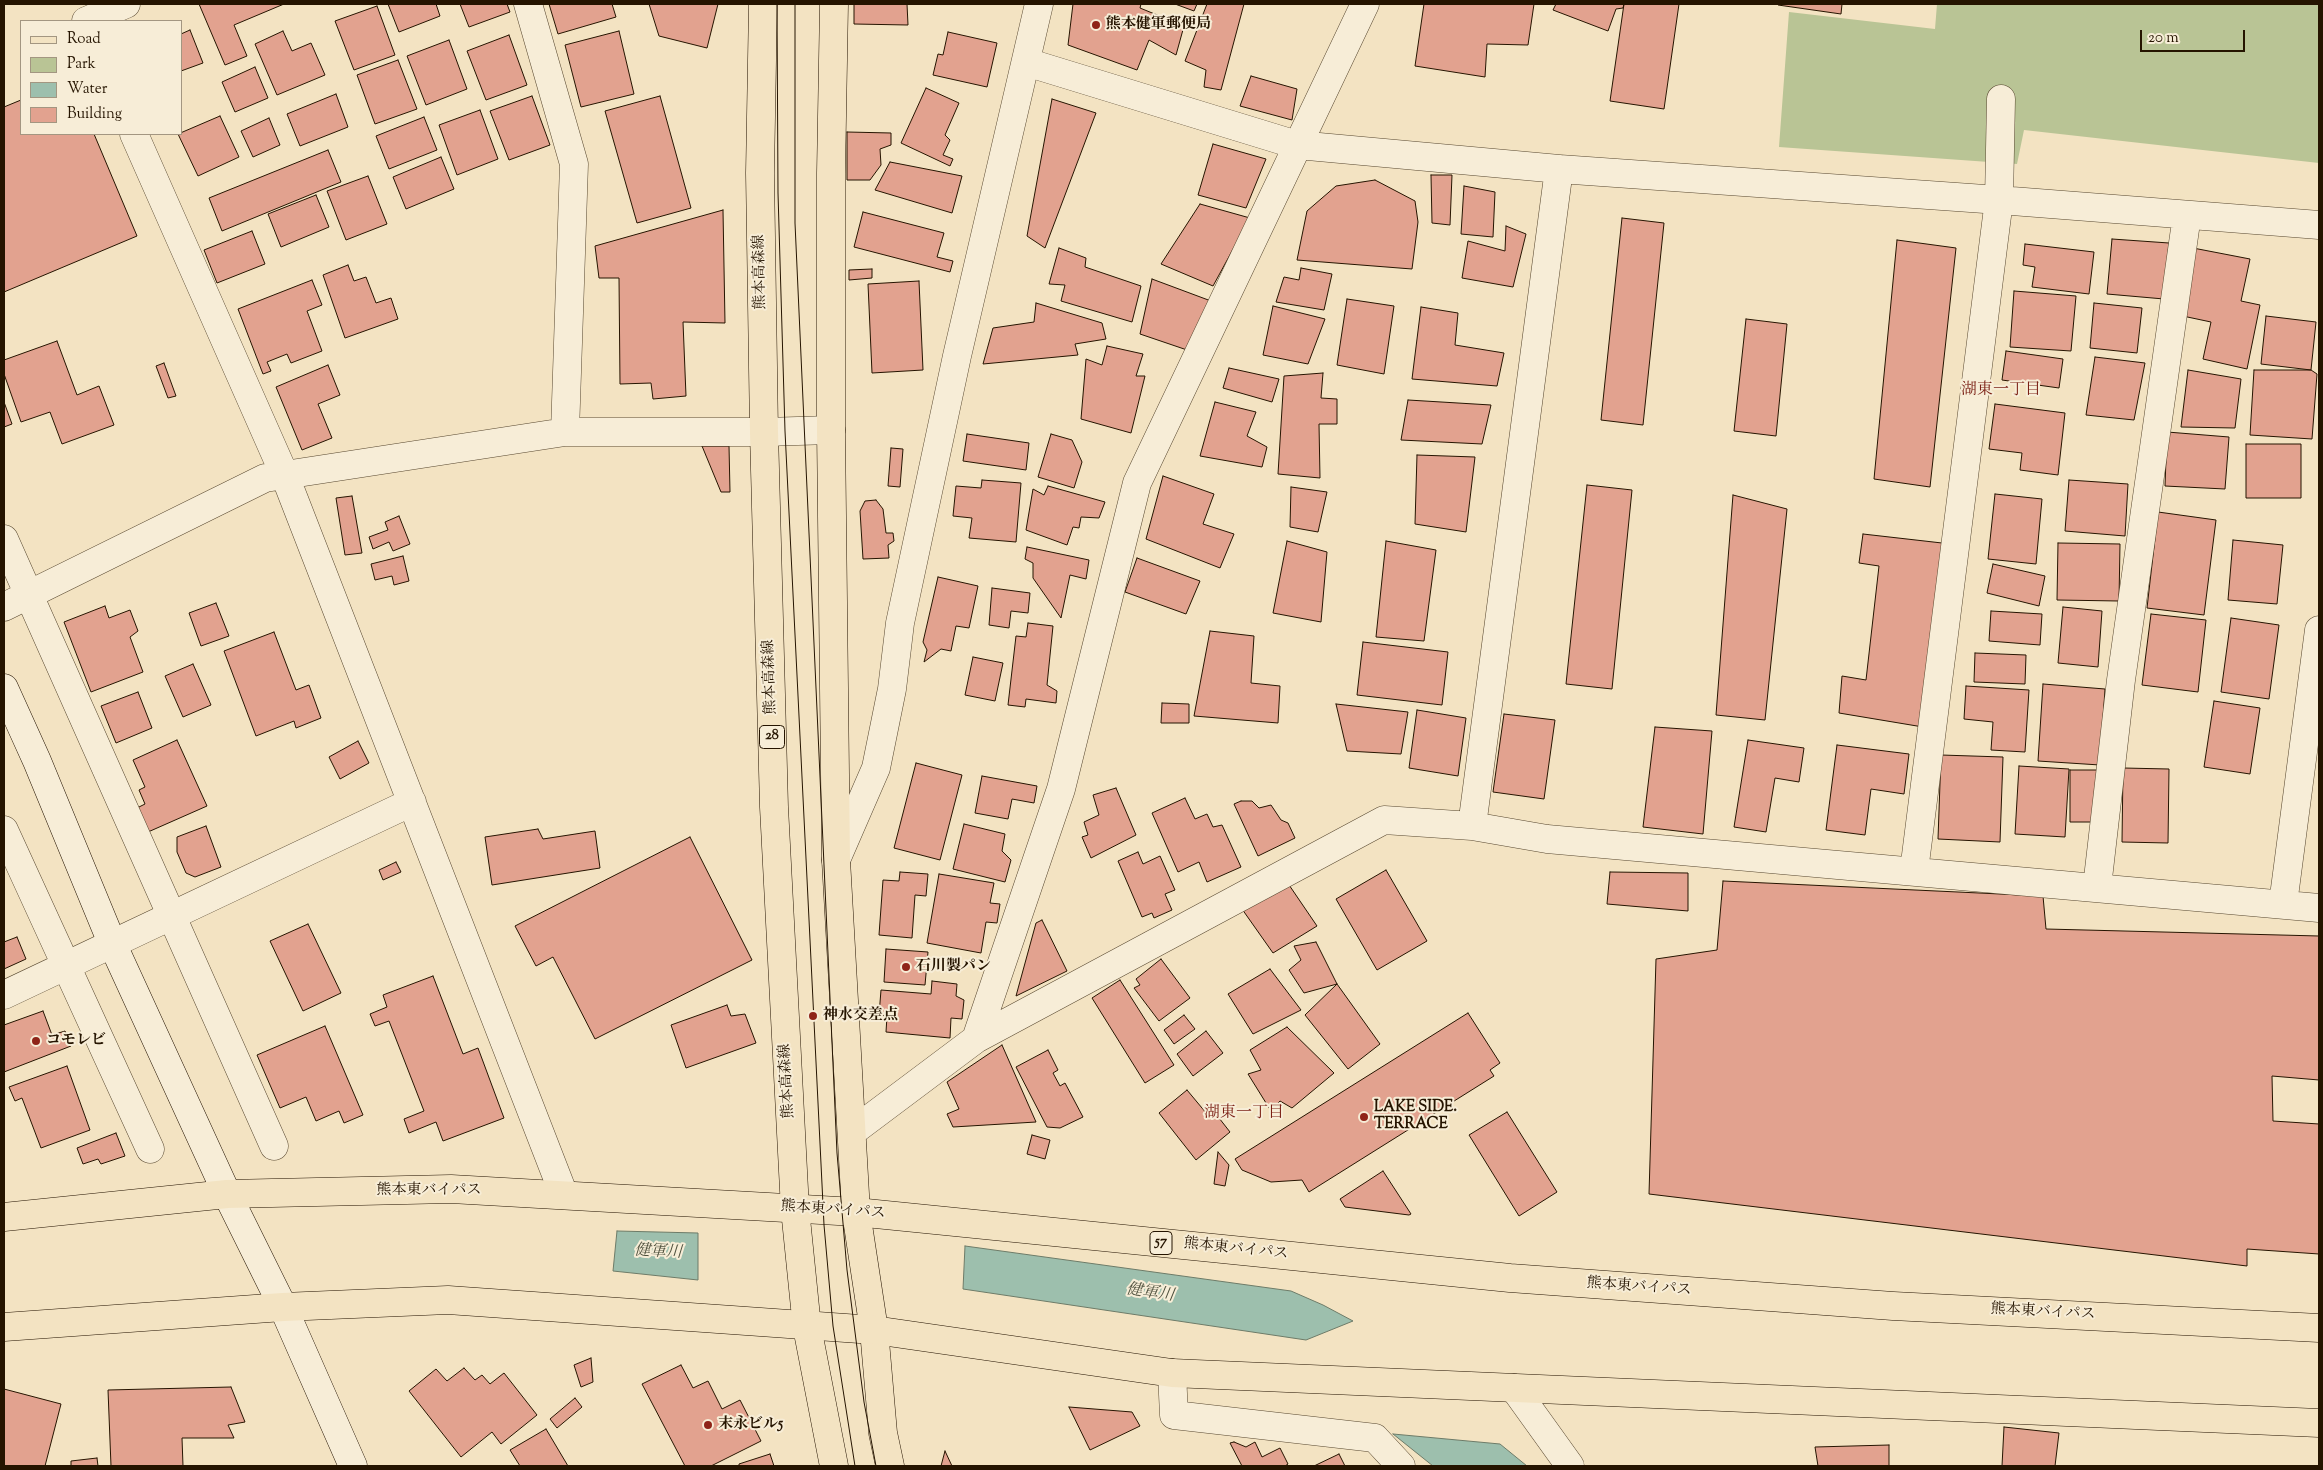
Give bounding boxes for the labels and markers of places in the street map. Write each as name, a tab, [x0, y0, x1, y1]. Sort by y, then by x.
place label: 熊本健軍郵便局	[1106, 16, 1211, 34]
marker: 熊本健軍郵便局	[1090, 19, 1102, 31]
place label: 石川製パン	[916, 958, 991, 976]
marker: 石川製パン	[900, 961, 912, 973]
place label: 神水交差点	[823, 1007, 898, 1025]
marker: 神水交差点	[807, 1010, 819, 1022]
place label: コモレビ	[46, 1032, 106, 1050]
marker: コモレビ	[30, 1035, 42, 1047]
place label: LAKE SIDE. TERRACE	[1374, 1099, 1457, 1134]
marker: LAKE SIDE. TERRACE	[1358, 1111, 1370, 1123]
place label: 末永ビル5	[718, 1416, 783, 1434]
marker: 末永ビル5	[702, 1419, 714, 1431]

